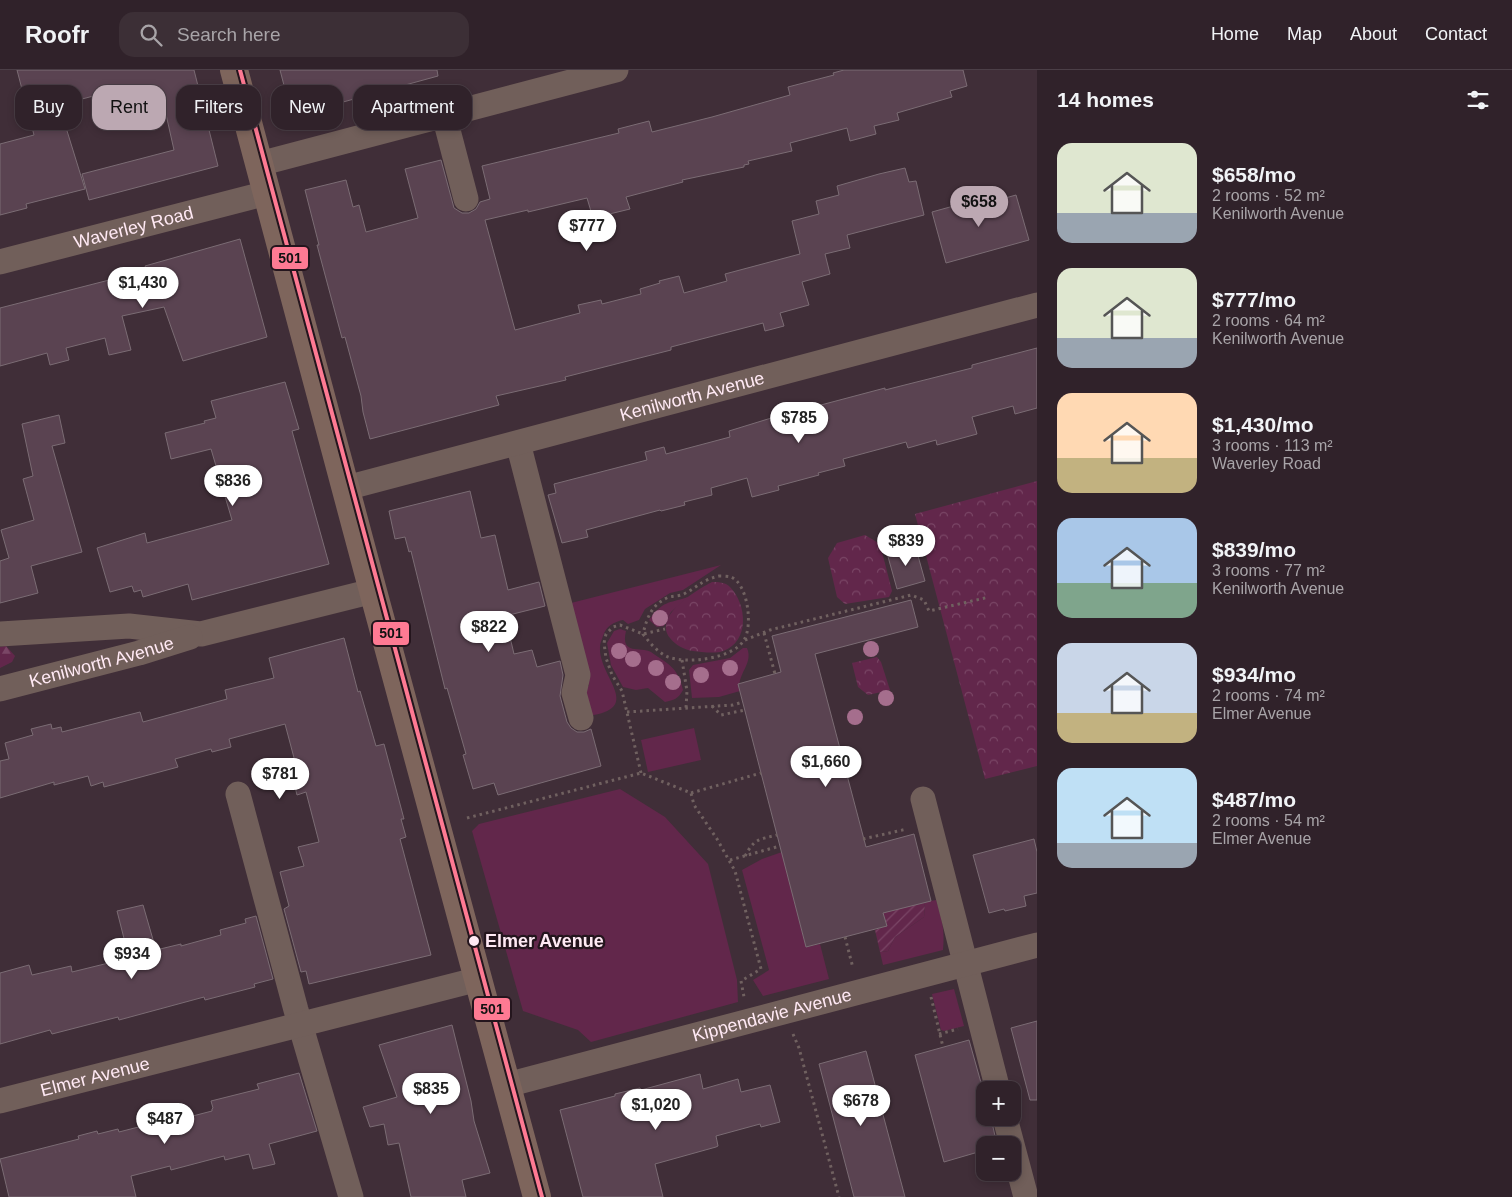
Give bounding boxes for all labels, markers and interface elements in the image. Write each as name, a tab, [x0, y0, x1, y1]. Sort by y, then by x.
search box	[119, 12, 469, 57]
text: Roofr	[25, 21, 89, 48]
icon: search	[137, 21, 165, 49]
text: Search here	[177, 24, 281, 45]
text: Home	[1211, 24, 1259, 44]
text: Map	[1287, 24, 1322, 44]
text: About	[1350, 24, 1397, 44]
text: Contact	[1425, 24, 1487, 44]
chip: Buy	[15, 85, 82, 130]
chip: Rent	[92, 85, 166, 130]
chip: Filters	[176, 85, 261, 130]
chip: New	[271, 85, 343, 130]
chip: Apartment	[353, 85, 472, 130]
icon: filters	[1464, 86, 1492, 114]
text: 14 homes	[1057, 88, 1154, 111]
icon: home	[1097, 163, 1157, 223]
text: $658/mo	[1212, 163, 1296, 186]
pin: $658	[949, 186, 1009, 228]
text: 2 rooms · 52 m²	[1212, 187, 1325, 204]
text: $658	[961, 193, 997, 210]
street label: Waverley Road	[72, 202, 195, 252]
text: Kenilworth Avenue	[1212, 205, 1344, 222]
pin: $777	[557, 210, 617, 252]
text: $777	[569, 217, 605, 234]
line badge: 501	[271, 246, 309, 270]
text: 501	[278, 250, 302, 266]
pin: $1,430	[102, 266, 184, 309]
text: $1,430	[119, 274, 167, 291]
icon: home	[1097, 288, 1157, 348]
text: $777/mo	[1212, 288, 1296, 311]
text: 2 rooms · 64 m²	[1212, 312, 1325, 329]
text: Kenilworth Avenue	[1212, 330, 1344, 347]
street label: Kenilworth Avenue	[618, 368, 767, 425]
pin: $785	[769, 402, 829, 444]
text: $785	[781, 409, 817, 426]
icon: home	[1097, 413, 1157, 473]
text: $1,430/mo	[1212, 413, 1314, 436]
text: 3 rooms · 113 m²	[1212, 437, 1333, 454]
text: Waverley Road	[1212, 455, 1321, 472]
pin: $836	[203, 464, 263, 507]
text: $836	[215, 472, 251, 489]
pin: $839	[876, 524, 936, 567]
text: $839	[888, 532, 924, 549]
icon: home	[1097, 538, 1157, 598]
text: $839/mo	[1212, 538, 1296, 561]
text: 3 rooms · 77 m²	[1212, 562, 1325, 579]
text: Kenilworth Avenue	[1212, 580, 1344, 597]
pin: $822	[459, 610, 519, 653]
text: $822	[471, 618, 507, 635]
line badge: 501	[372, 621, 410, 646]
text: 501	[379, 625, 403, 641]
street label: Kenilworth Avenue	[27, 633, 176, 691]
icon: home	[1097, 663, 1157, 723]
text: $934/mo	[1212, 663, 1296, 686]
text: 2 rooms · 74 m²	[1212, 687, 1325, 704]
text: Elmer Avenue	[1212, 705, 1311, 722]
pin: $1,660	[785, 746, 867, 788]
text: $1,660	[802, 753, 850, 770]
pin: $781	[250, 758, 310, 800]
text: $781	[262, 765, 298, 782]
icon: home	[1097, 788, 1157, 848]
text: $487/mo	[1212, 788, 1296, 811]
text: 2 rooms · 54 m²	[1212, 812, 1325, 829]
text: Elmer Avenue	[1212, 830, 1311, 847]
place label: Elmer Avenue	[485, 931, 604, 951]
marker: Elmer Avenue	[467, 934, 481, 948]
pin: $934	[102, 938, 162, 980]
text: $934	[114, 945, 150, 962]
street label: Kippendavie Avenue	[690, 984, 854, 1046]
line badge: 501	[473, 997, 511, 1021]
text: 501	[480, 1001, 504, 1017]
street label: Elmer Avenue	[38, 1053, 152, 1100]
pin: $835	[401, 1072, 461, 1115]
text: $835	[413, 1080, 449, 1097]
map controls	[976, 1081, 1021, 1181]
button: +	[976, 1081, 1021, 1126]
pin: $678	[831, 1084, 891, 1127]
pin: $1,020	[615, 1088, 697, 1131]
text: $678	[843, 1092, 879, 1109]
text: $1,020	[632, 1096, 680, 1113]
pin: $487	[135, 1102, 195, 1145]
text: $487	[147, 1110, 183, 1127]
button: −	[976, 1136, 1021, 1181]

